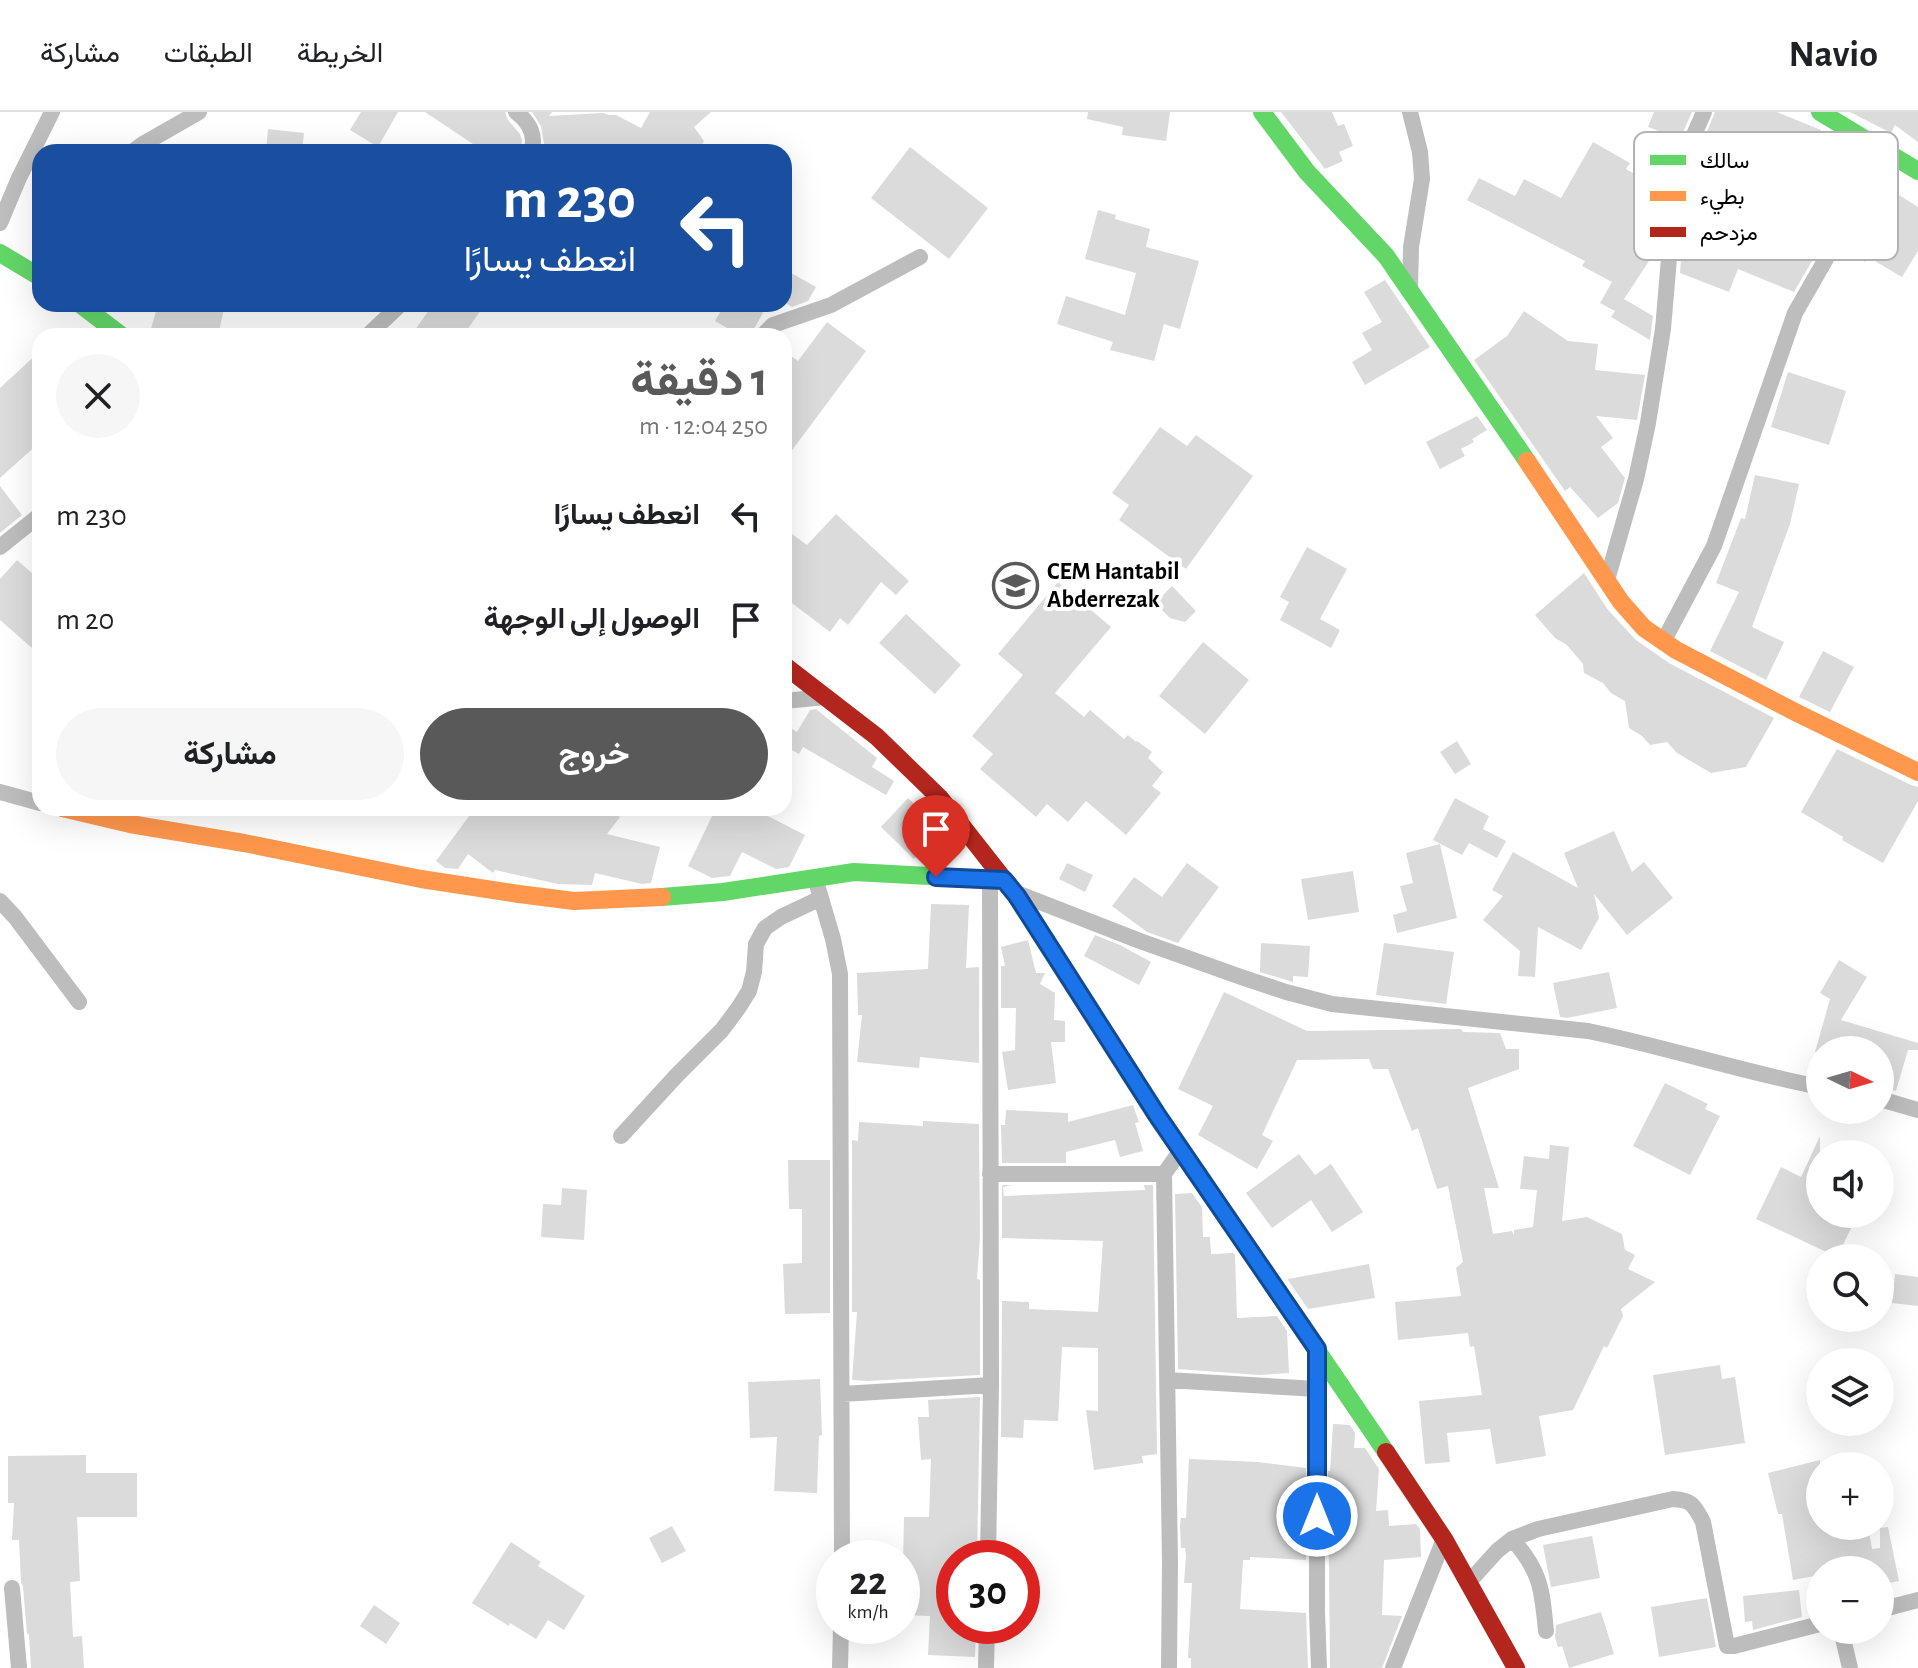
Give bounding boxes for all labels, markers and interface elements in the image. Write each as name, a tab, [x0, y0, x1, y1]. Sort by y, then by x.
text: Navio	[1789, 36, 1878, 74]
text: مشاركة	[40, 40, 120, 68]
text: الطبقات	[164, 40, 253, 68]
text: الخريطة	[297, 40, 383, 68]
legend	[1634, 132, 1898, 260]
text: سالك	[1700, 150, 1749, 172]
text: 230 m	[503, 172, 636, 228]
icon: left	[664, 176, 768, 280]
text: بطيء	[1700, 186, 1745, 215]
text: مزدحم	[1700, 222, 1758, 247]
text: انعطف يسارًا	[464, 242, 636, 278]
button: close	[56, 354, 140, 438]
text: 1 دقيقة	[630, 357, 768, 405]
text: 250 m · 12:04	[639, 413, 768, 439]
icon: left	[724, 494, 768, 538]
text: انعطف يسارًا	[553, 500, 700, 530]
text: 230 m	[56, 501, 127, 531]
place label: CEM Hantabil Abderrezak	[1047, 560, 1180, 612]
school or university icon: CEM Hantabil Abderrezak	[992, 562, 1040, 610]
icon: arrive	[724, 598, 768, 642]
text: الوصول إلى الوجهة	[484, 604, 700, 634]
text: 20 m	[56, 605, 114, 635]
button: مشاركة	[56, 708, 404, 800]
button: خروج	[420, 708, 768, 800]
pin	[902, 795, 970, 877]
icon: arrive	[914, 807, 958, 851]
north arrow	[1806, 1036, 1894, 1124]
map controls	[1806, 1036, 1894, 1644]
button: sound	[1806, 1140, 1894, 1228]
button: search	[1806, 1244, 1894, 1332]
button: layers	[1806, 1348, 1894, 1436]
button: +	[1806, 1452, 1894, 1540]
position arrow	[1275, 1474, 1359, 1558]
speed limit sign: 30	[936, 1540, 1040, 1644]
button: −	[1806, 1556, 1894, 1644]
text: 22	[849, 1562, 887, 1602]
text: km/h	[847, 1602, 889, 1622]

